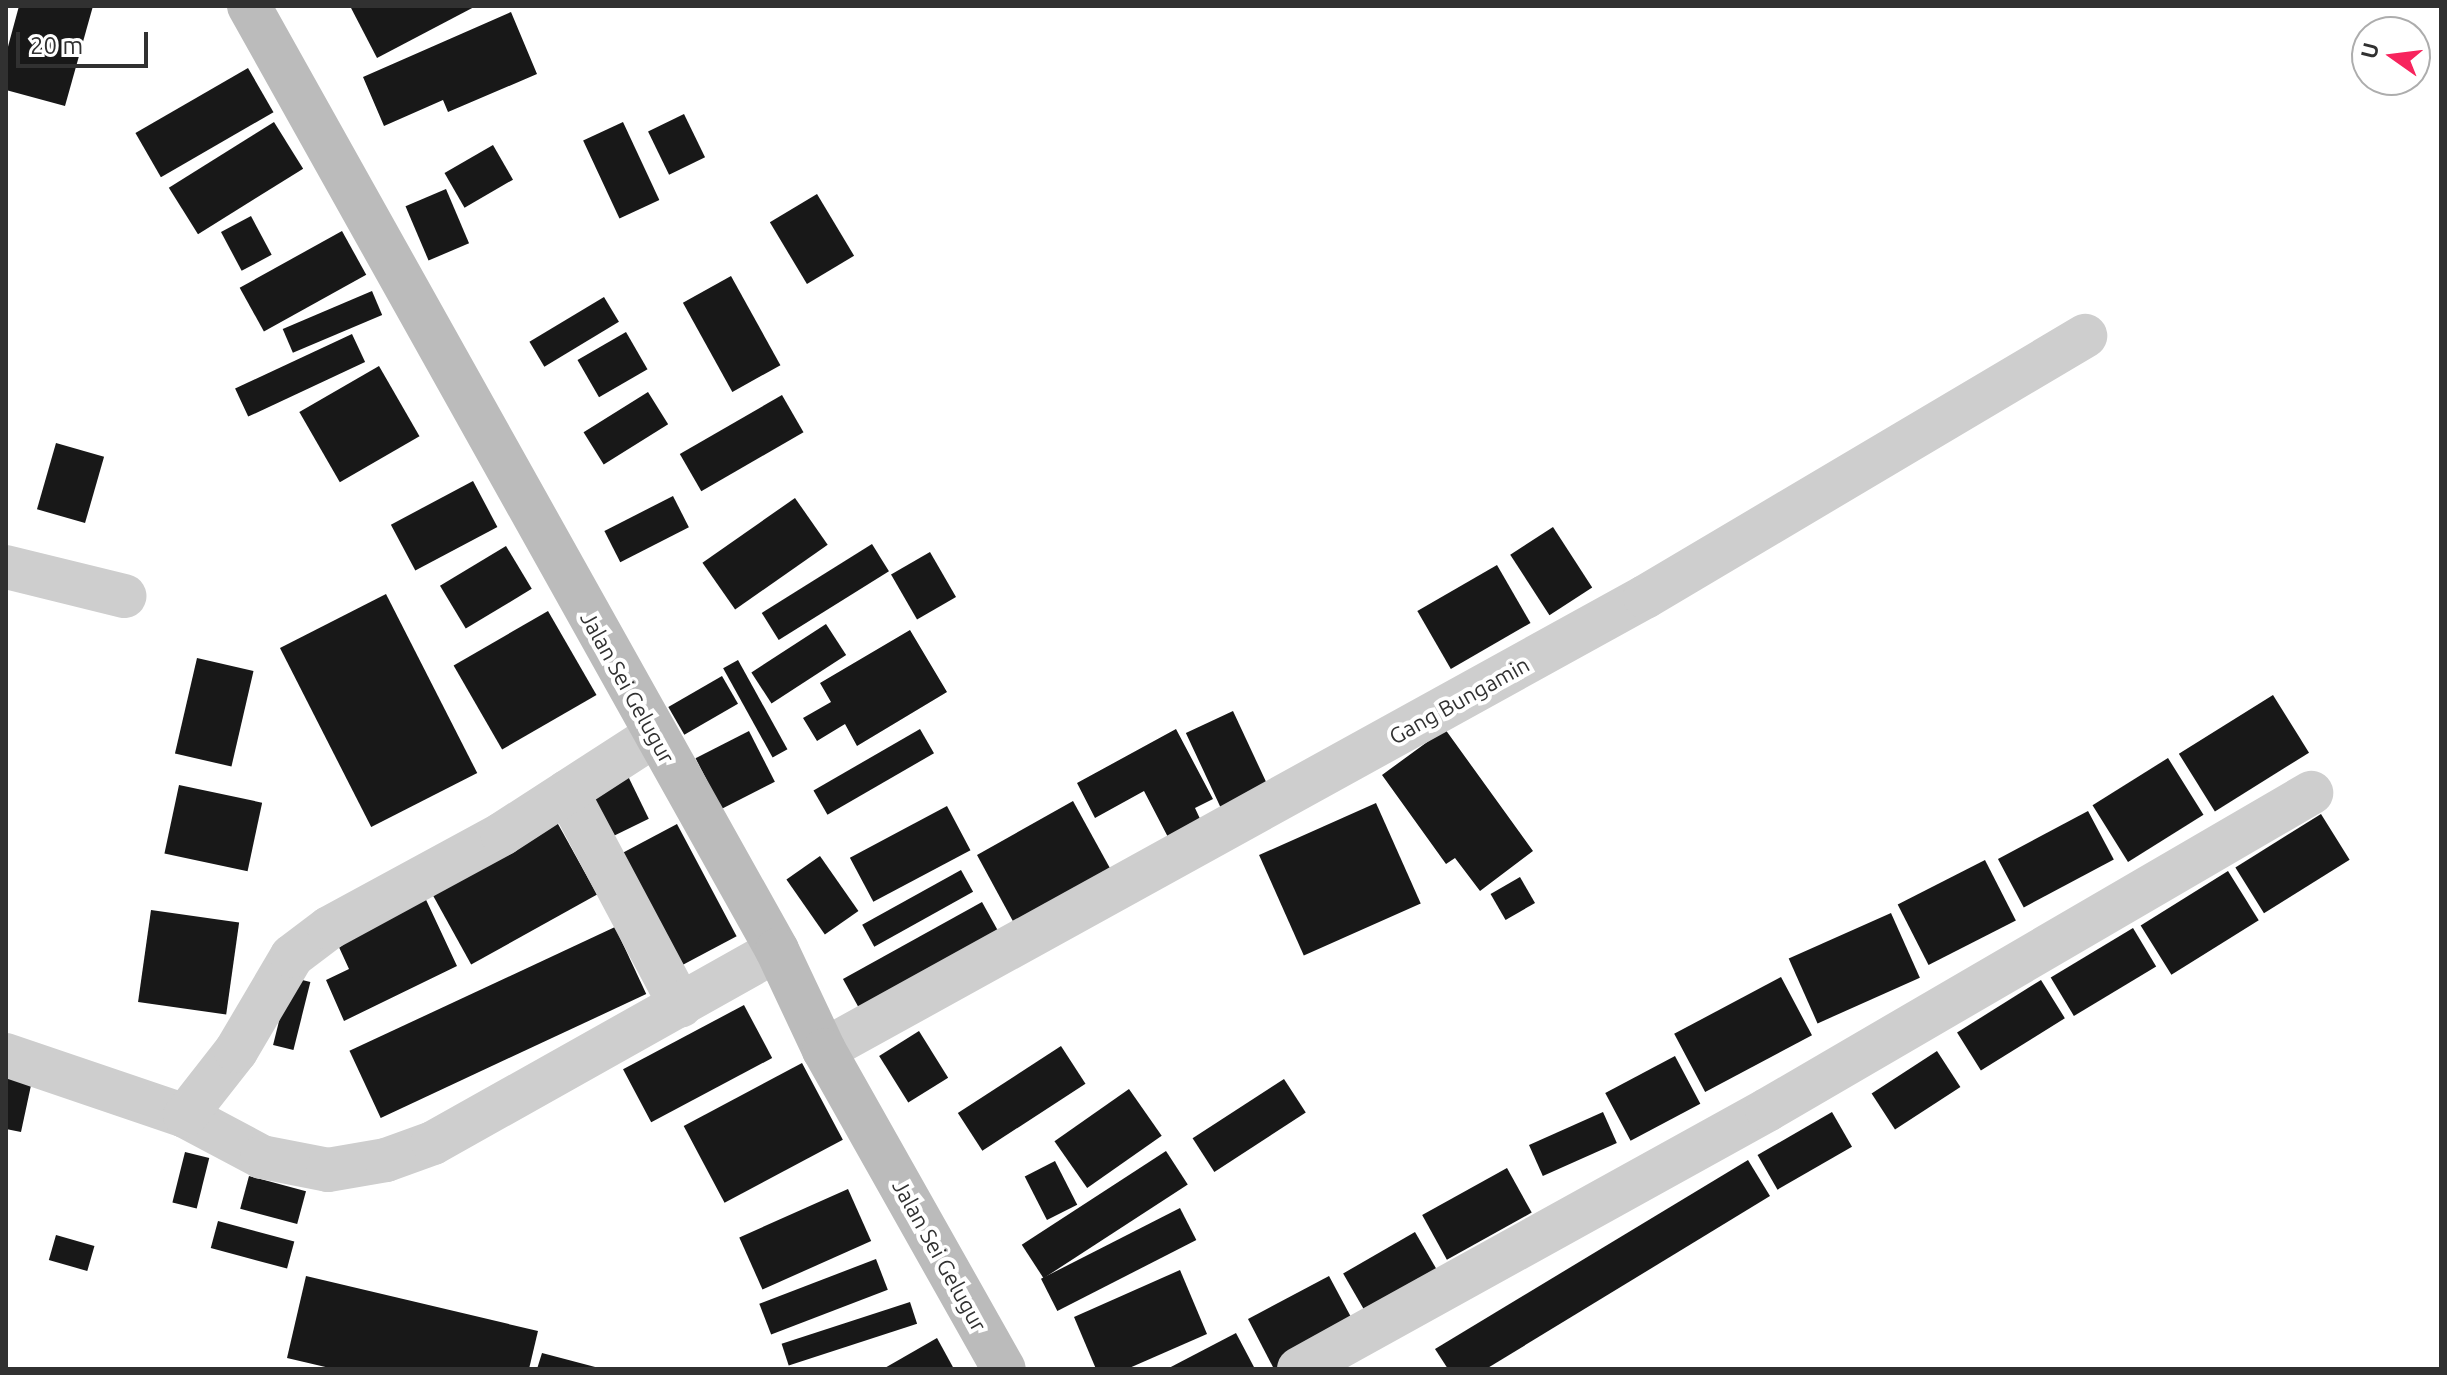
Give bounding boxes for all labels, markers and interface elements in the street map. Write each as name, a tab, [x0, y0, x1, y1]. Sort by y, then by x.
scale bar	[20, 16, 152, 66]
north arrow	[2351, 16, 2431, 96]
text: 20 m	[30, 32, 83, 59]
text: U	[2355, 40, 2383, 61]
street label: Jalan Sei Gelugur	[575, 606, 681, 768]
street label: Gang Bungamin	[1384, 651, 1534, 749]
street label: Jalan Sei Gelugur	[887, 1174, 993, 1336]

